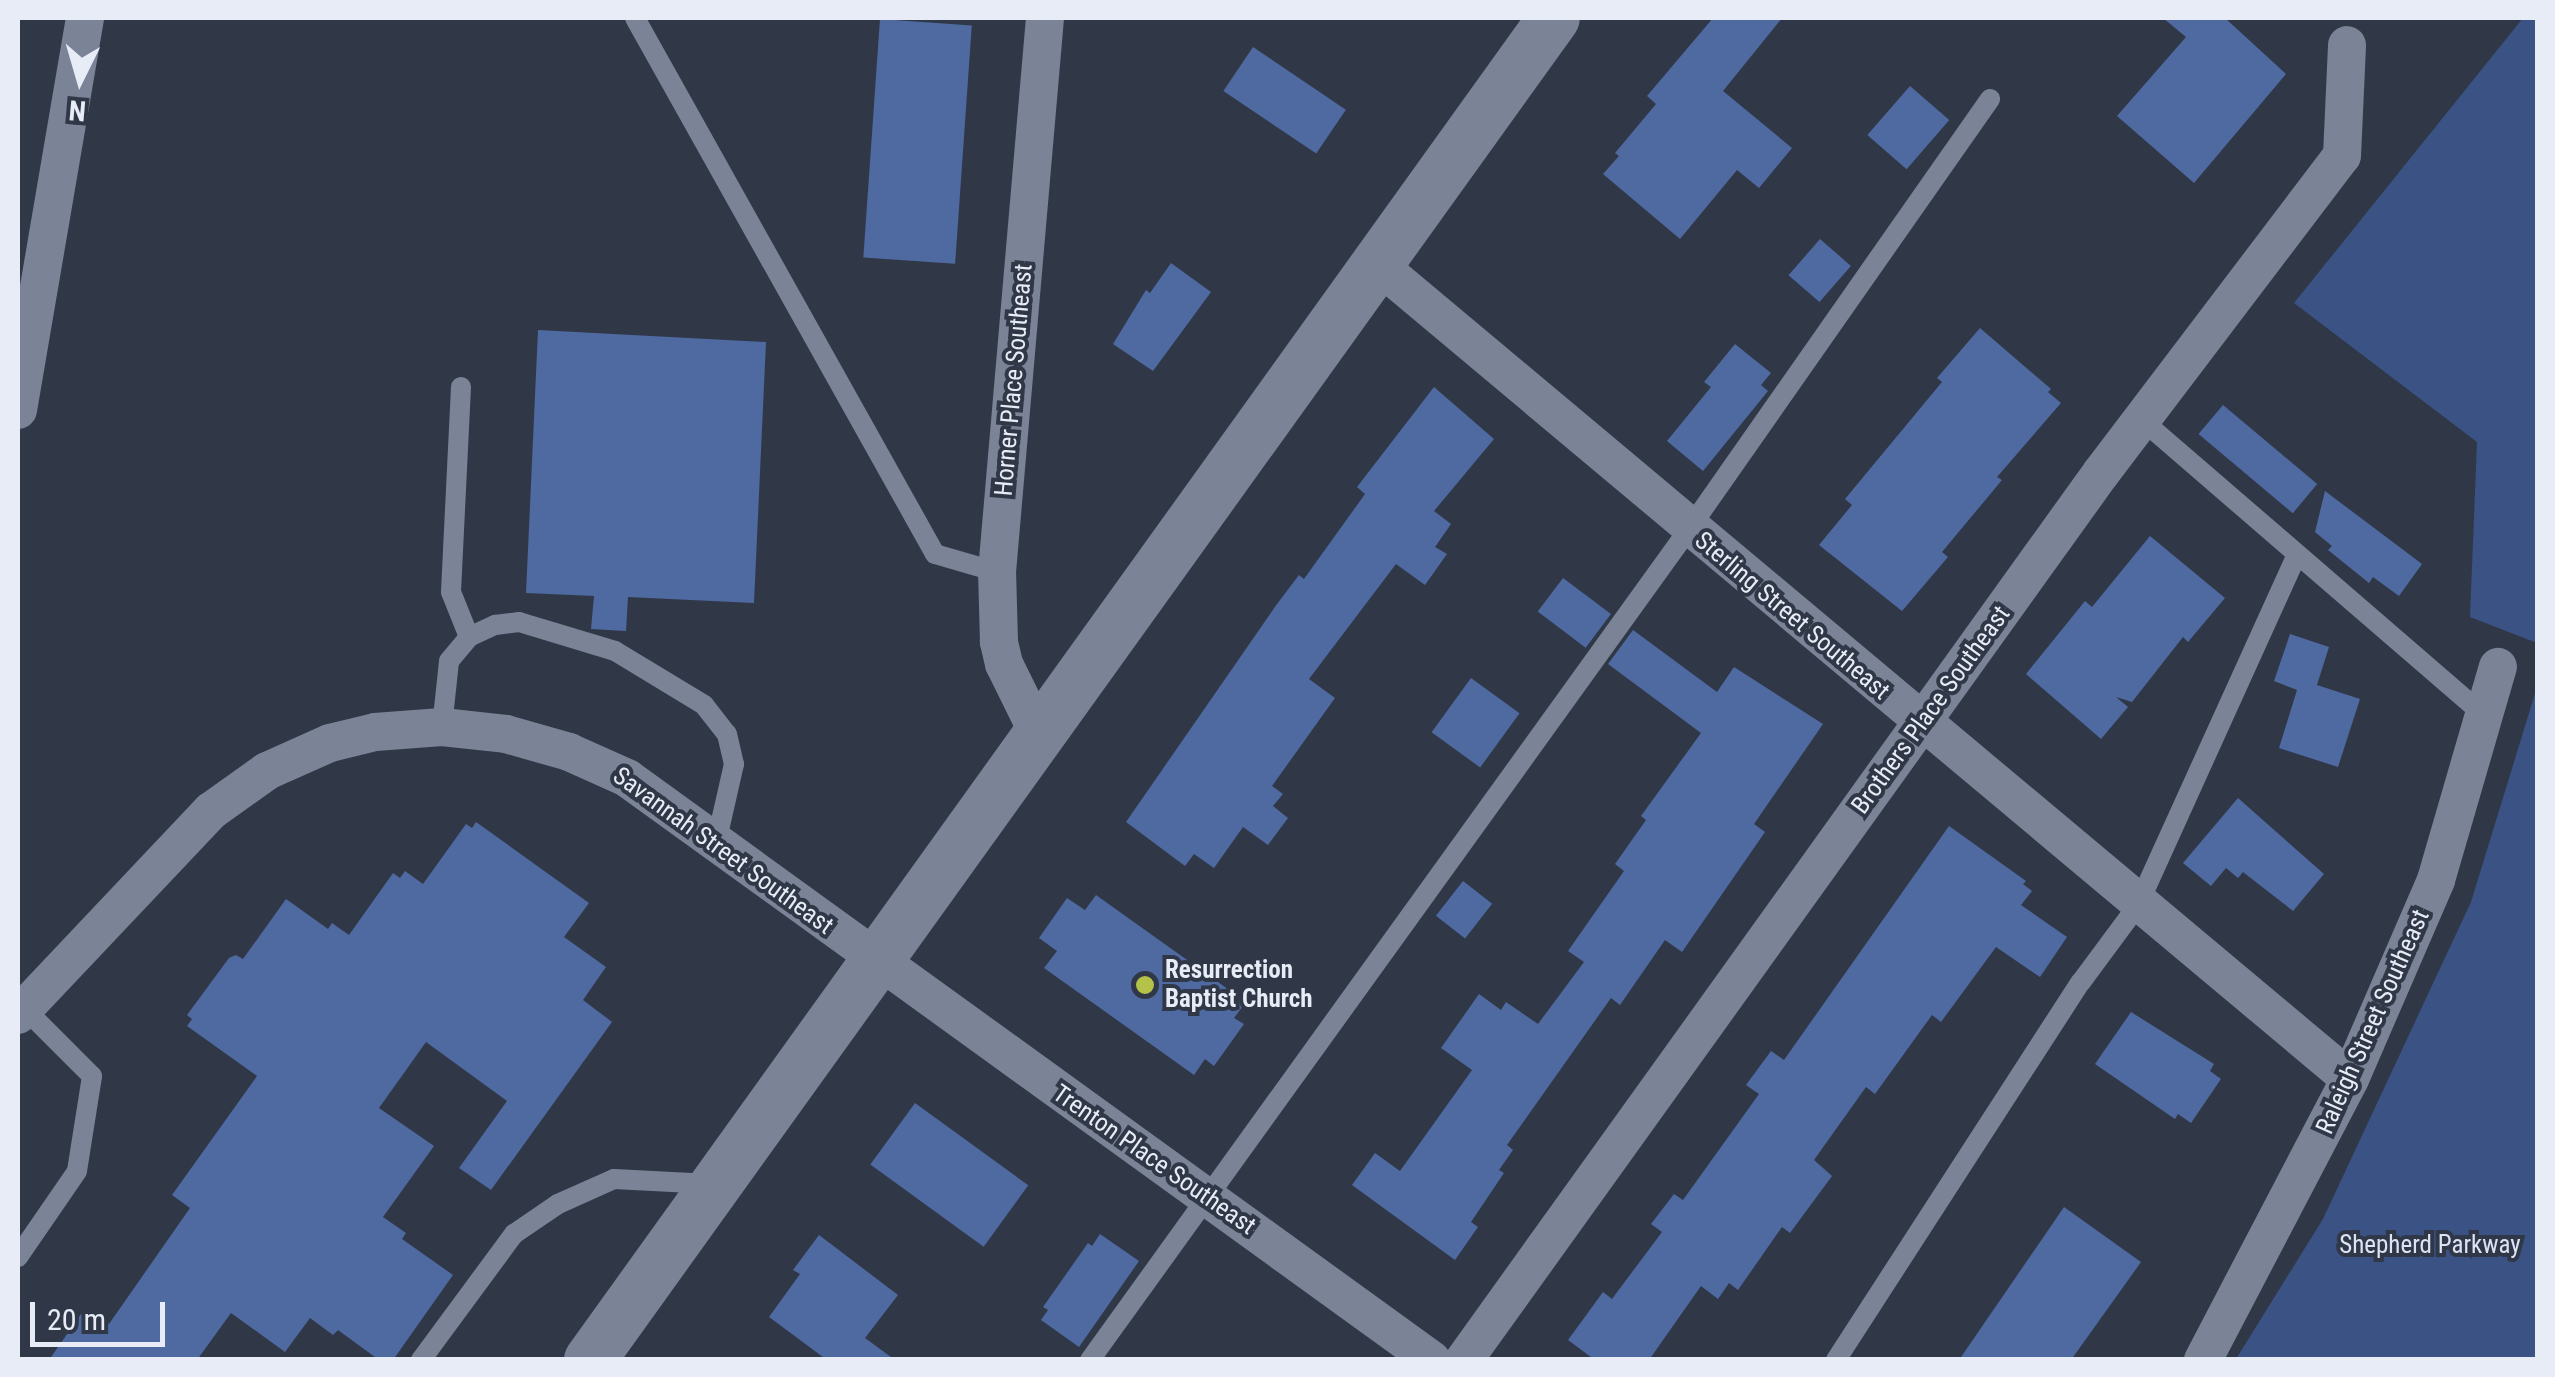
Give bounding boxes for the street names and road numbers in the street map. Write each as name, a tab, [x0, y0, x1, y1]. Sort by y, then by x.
street label: Horner Place Southeast	[989, 263, 1039, 497]
street label: Sterling Street Southeast	[1688, 526, 1896, 706]
street label: Brothers Place Southeast	[1845, 600, 2017, 820]
street label: Savannah Street Southeast	[607, 761, 839, 941]
street label: Raleigh Street Southeast	[2310, 905, 2436, 1139]
street label: Trenton Place Southeast	[1047, 1079, 1261, 1241]

